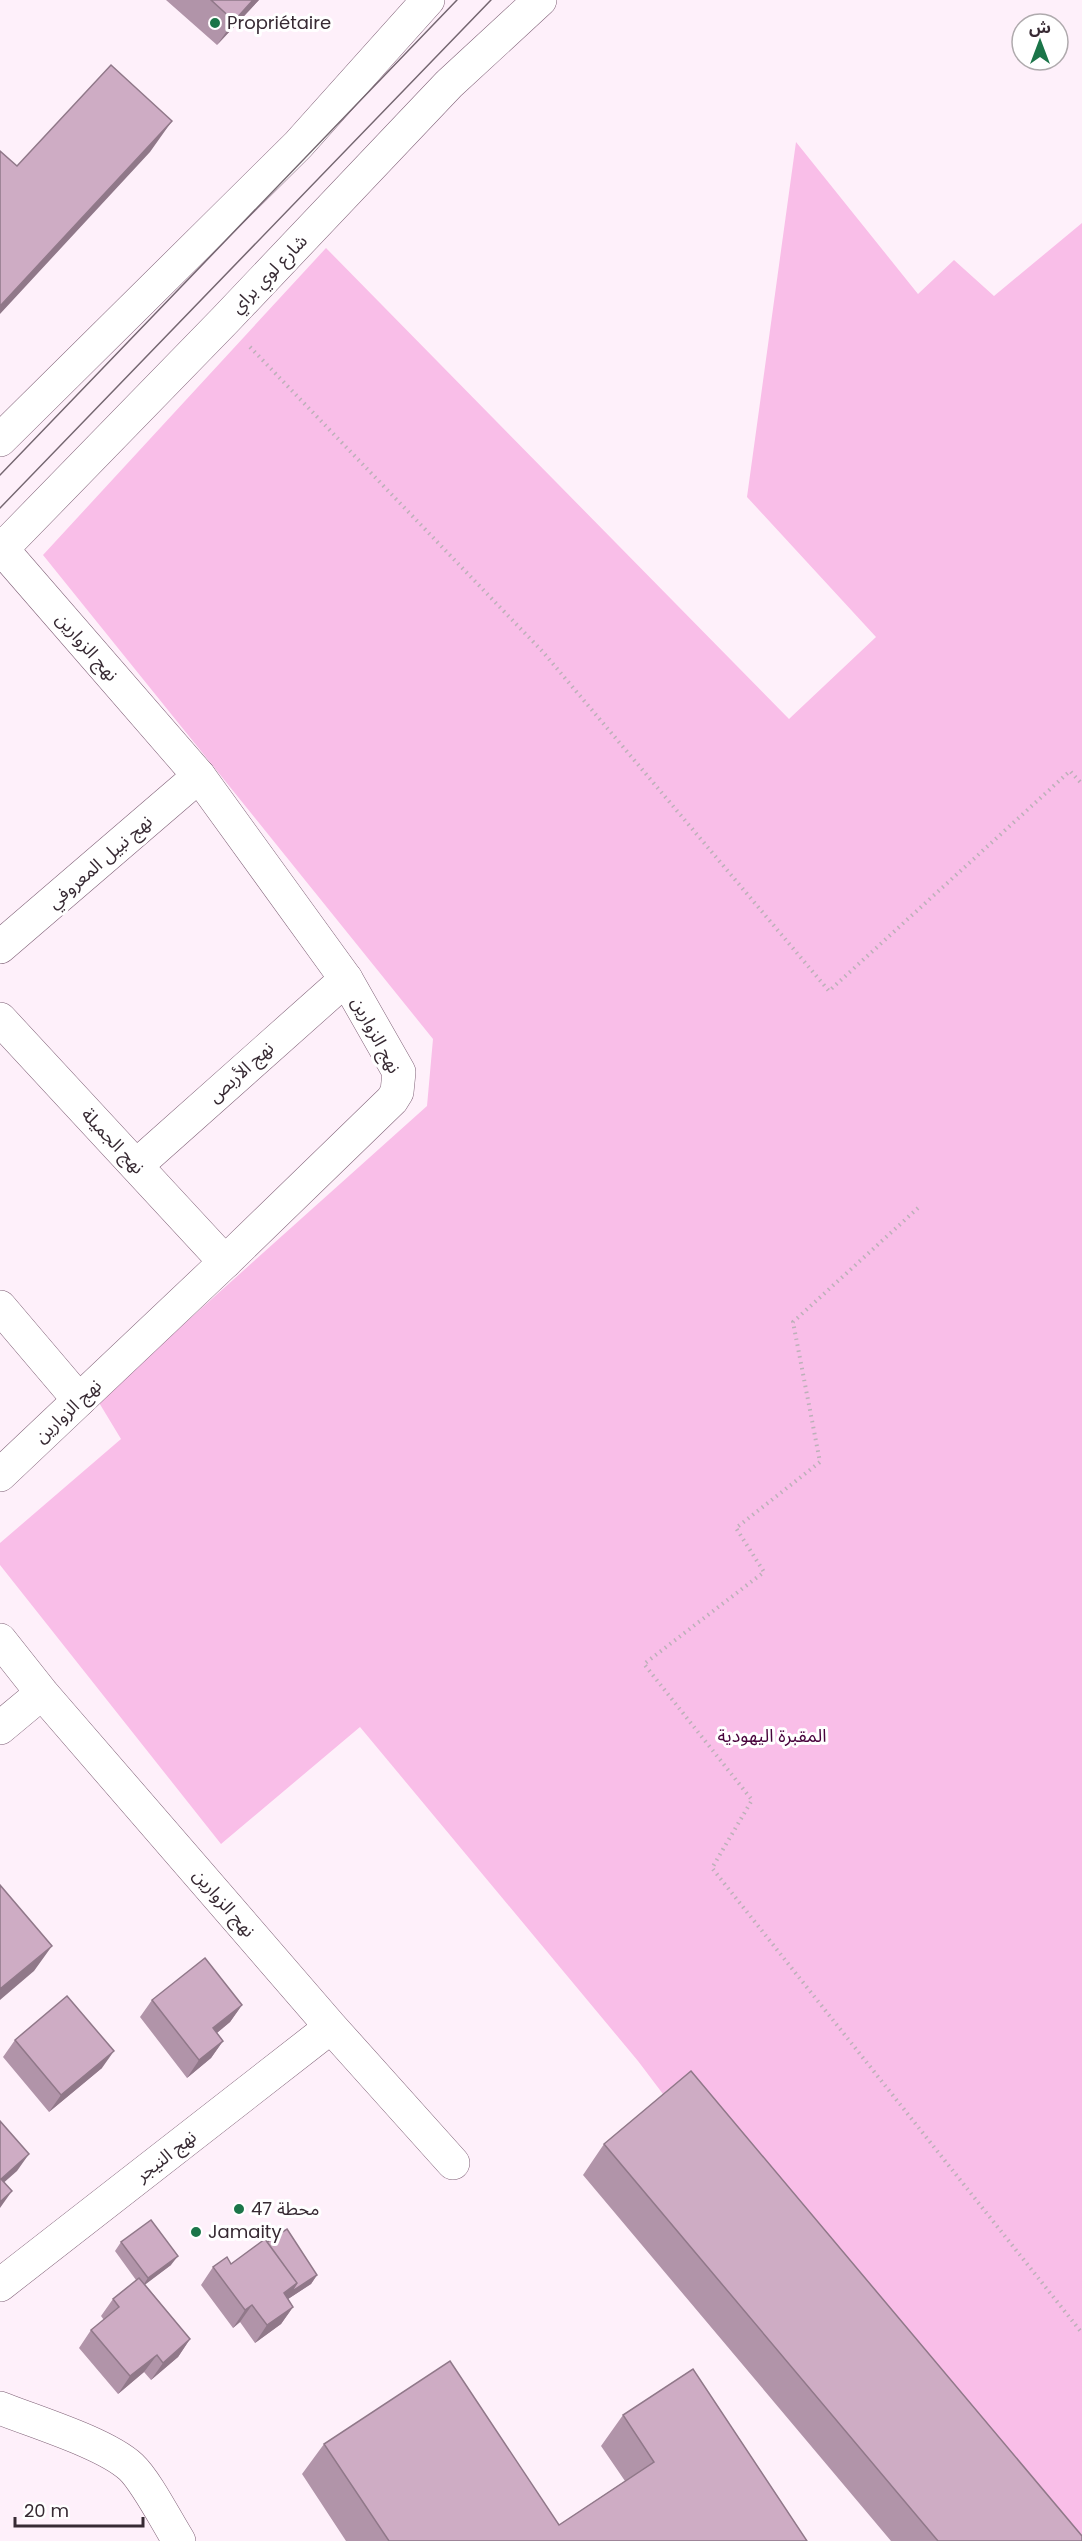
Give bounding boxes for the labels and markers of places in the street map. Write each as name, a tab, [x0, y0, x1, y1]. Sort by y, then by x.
place label: Propriétaire	[227, 10, 331, 35]
marker: Propriétaire	[208, 16, 222, 30]
place label: محطة 47	[251, 2196, 319, 2221]
marker: محطة 47	[232, 2202, 246, 2216]
place label: Jamaity	[208, 2219, 282, 2244]
marker: Jamaity	[189, 2225, 203, 2239]

